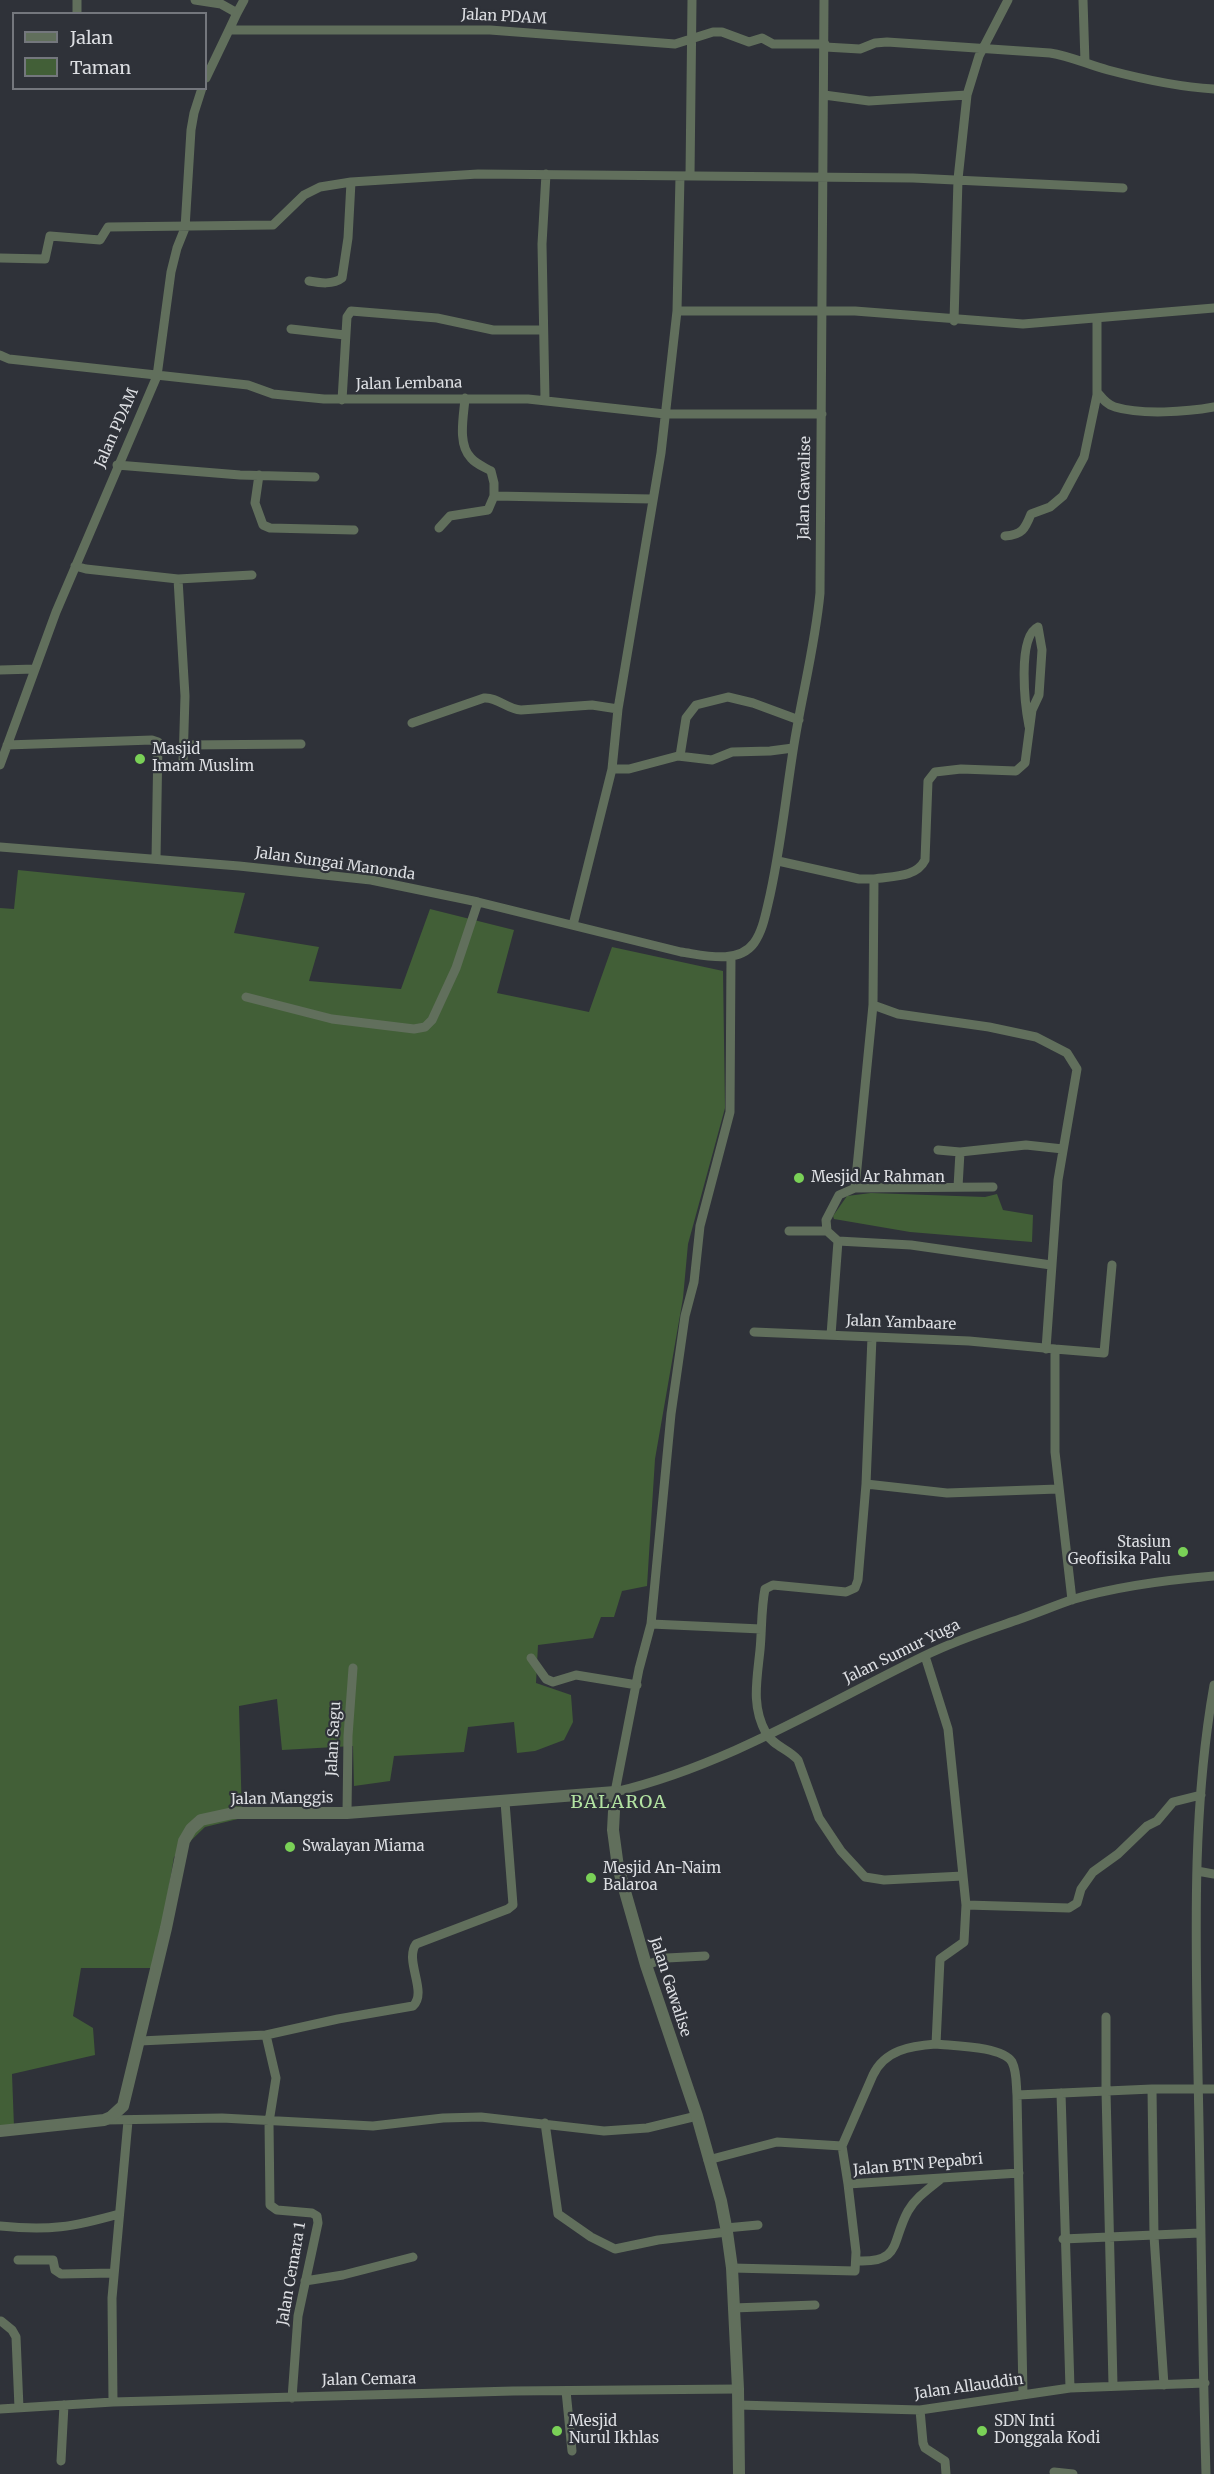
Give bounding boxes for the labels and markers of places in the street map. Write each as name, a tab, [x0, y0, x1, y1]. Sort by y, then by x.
place label: Masjid Imam Muslim	[152, 741, 254, 776]
marker: Masjid Imam Muslim	[133, 752, 147, 766]
place label: Mesjid Ar Rahman	[811, 1169, 945, 1187]
marker: Mesjid Ar Rahman	[792, 1171, 806, 1185]
place label: Stasiun Geofisika Palu	[1068, 1534, 1171, 1569]
marker: Stasiun Geofisika Palu	[1176, 1545, 1190, 1559]
place label: Swalayan Miama	[302, 1838, 425, 1856]
marker: Swalayan Miama	[283, 1840, 297, 1854]
place label: Mesjid An-Naim Balaroa	[603, 1860, 721, 1895]
marker: Mesjid An-Naim Balaroa	[584, 1871, 598, 1885]
place label: Mesjid Nurul Ikhlas	[569, 2413, 659, 2448]
place label: SDN Inti Donggala Kodi	[994, 2413, 1100, 2448]
marker: Mesjid Nurul Ikhlas	[550, 2424, 564, 2438]
marker: SDN Inti Donggala Kodi	[975, 2424, 989, 2438]

